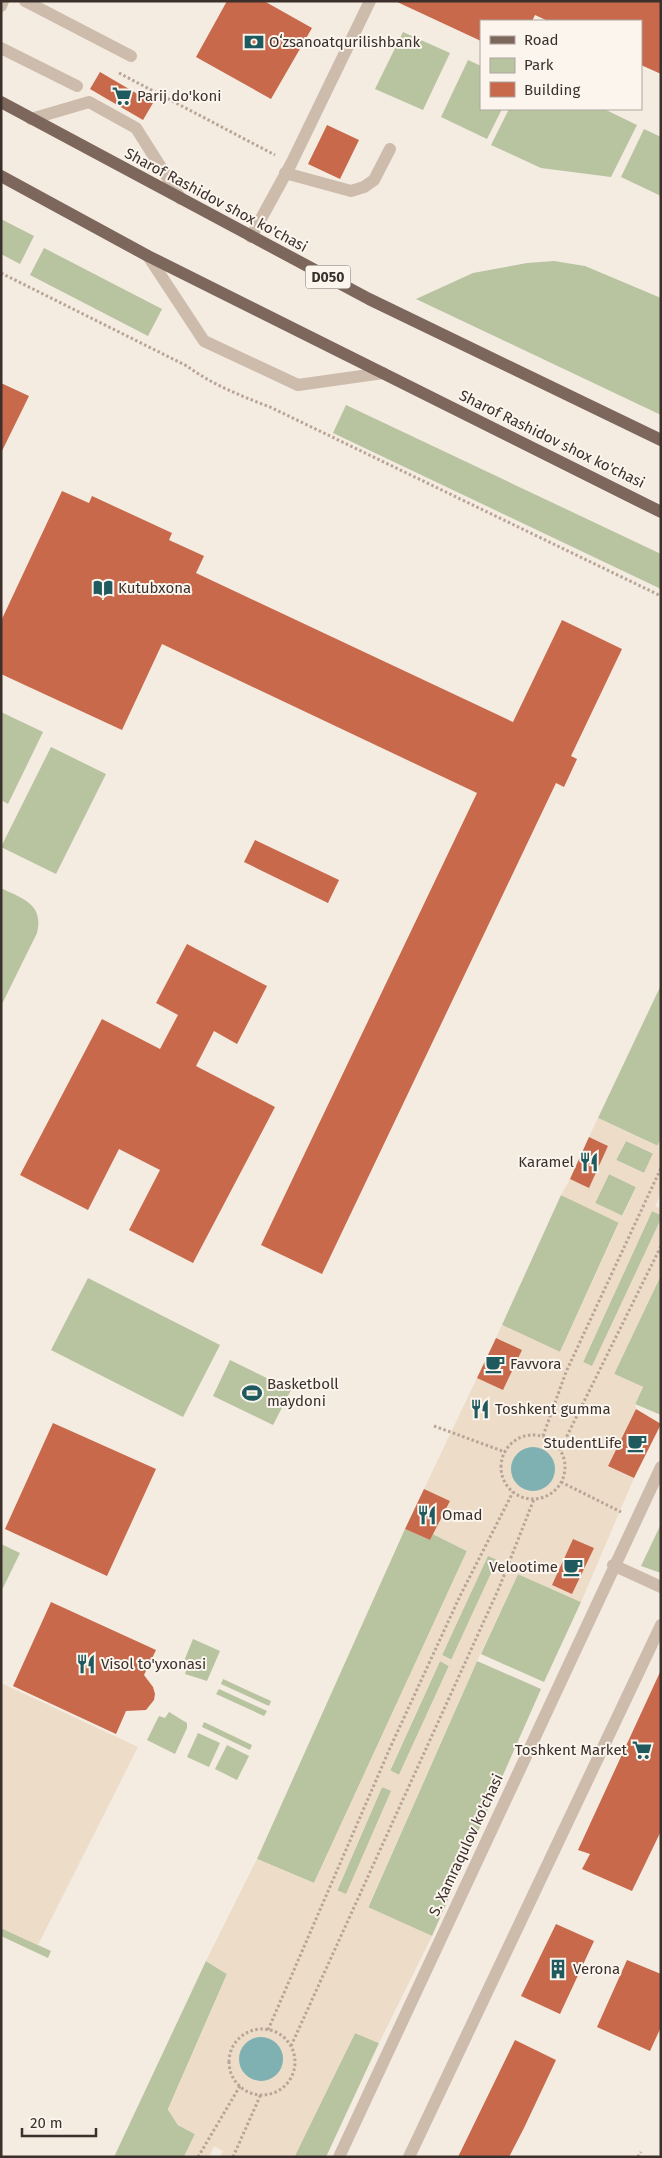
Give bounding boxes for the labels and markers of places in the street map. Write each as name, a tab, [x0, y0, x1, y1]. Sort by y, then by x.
bank icon: Oʻzsanoatqurilishbank	[243, 31, 265, 53]
place label: Oʻzsanoatqurilishbank	[269, 33, 421, 51]
supermarket icon: Parij do'koni	[111, 85, 133, 107]
place label: Parij do'koni	[137, 87, 221, 105]
library icon: Kutubxona	[92, 577, 114, 599]
place label: Kutubxona	[118, 579, 191, 597]
restaurant icon: Karamel	[578, 1151, 600, 1173]
place label: Karamel	[518, 1153, 575, 1171]
cafe icon: Favvora	[484, 1353, 506, 1375]
place label: Favvora	[510, 1355, 561, 1373]
place label: Basketboll maydoni	[267, 1375, 339, 1410]
sports icon: Basketboll maydoni	[241, 1382, 263, 1404]
restaurant icon: Toshkent gumma	[469, 1398, 491, 1420]
place label: Toshkent gumma	[495, 1400, 611, 1418]
cafe icon: StudentLife	[626, 1432, 648, 1454]
place label: StudentLife	[544, 1434, 622, 1452]
restaurant icon: Omad	[416, 1504, 438, 1526]
place label: Omad	[442, 1506, 482, 1524]
cafe icon: Velootime	[562, 1556, 584, 1578]
place label: Velootime	[489, 1558, 558, 1576]
restaurant icon: Visol to'yxonasi	[75, 1653, 97, 1675]
place label: Visol to'yxonasi	[101, 1655, 206, 1673]
supermarket icon: Toshkent Market	[631, 1739, 653, 1761]
place label: Toshkent Market	[515, 1741, 628, 1759]
building icon: Verona	[547, 1958, 569, 1980]
place label: Verona	[573, 1960, 620, 1978]

